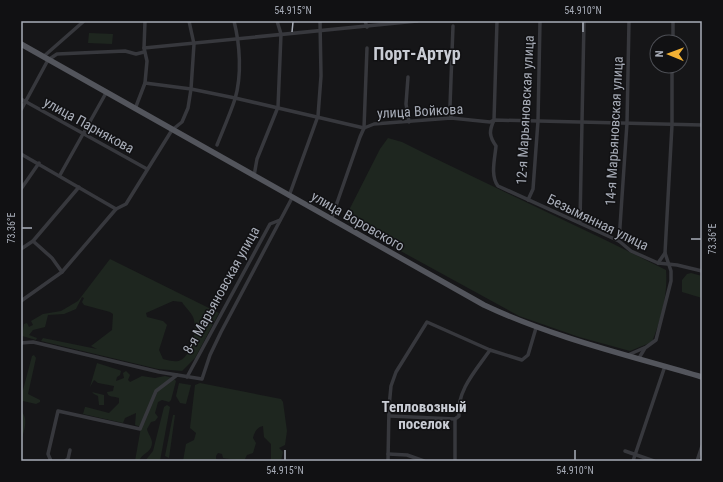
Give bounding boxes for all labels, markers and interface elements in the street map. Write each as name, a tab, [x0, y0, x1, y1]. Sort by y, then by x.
text: 54.915°N	[274, 5, 312, 16]
text: 54.910°N	[564, 5, 602, 16]
north arrow	[649, 34, 689, 74]
street label: 12-я Марьяновская улица	[513, 35, 537, 185]
district label: Порт-Артур	[373, 43, 461, 64]
text: N	[653, 50, 666, 57]
street label: 14-я Марьяновская улица	[602, 56, 626, 206]
street label: улица Парнякова	[41, 94, 137, 156]
street label: улица Войкова	[377, 101, 463, 121]
street label: улица Воровского	[309, 188, 407, 254]
street label: Безымянная улица	[545, 191, 651, 253]
text: 73.36°E	[6, 212, 17, 244]
text: 73.36°E	[707, 223, 718, 255]
street label: 8-я Марьяновская улица	[179, 224, 263, 356]
district label: Тепловозный поселок	[382, 398, 466, 433]
text: 54.915°N	[266, 465, 304, 476]
text: 54.910°N	[556, 465, 594, 476]

